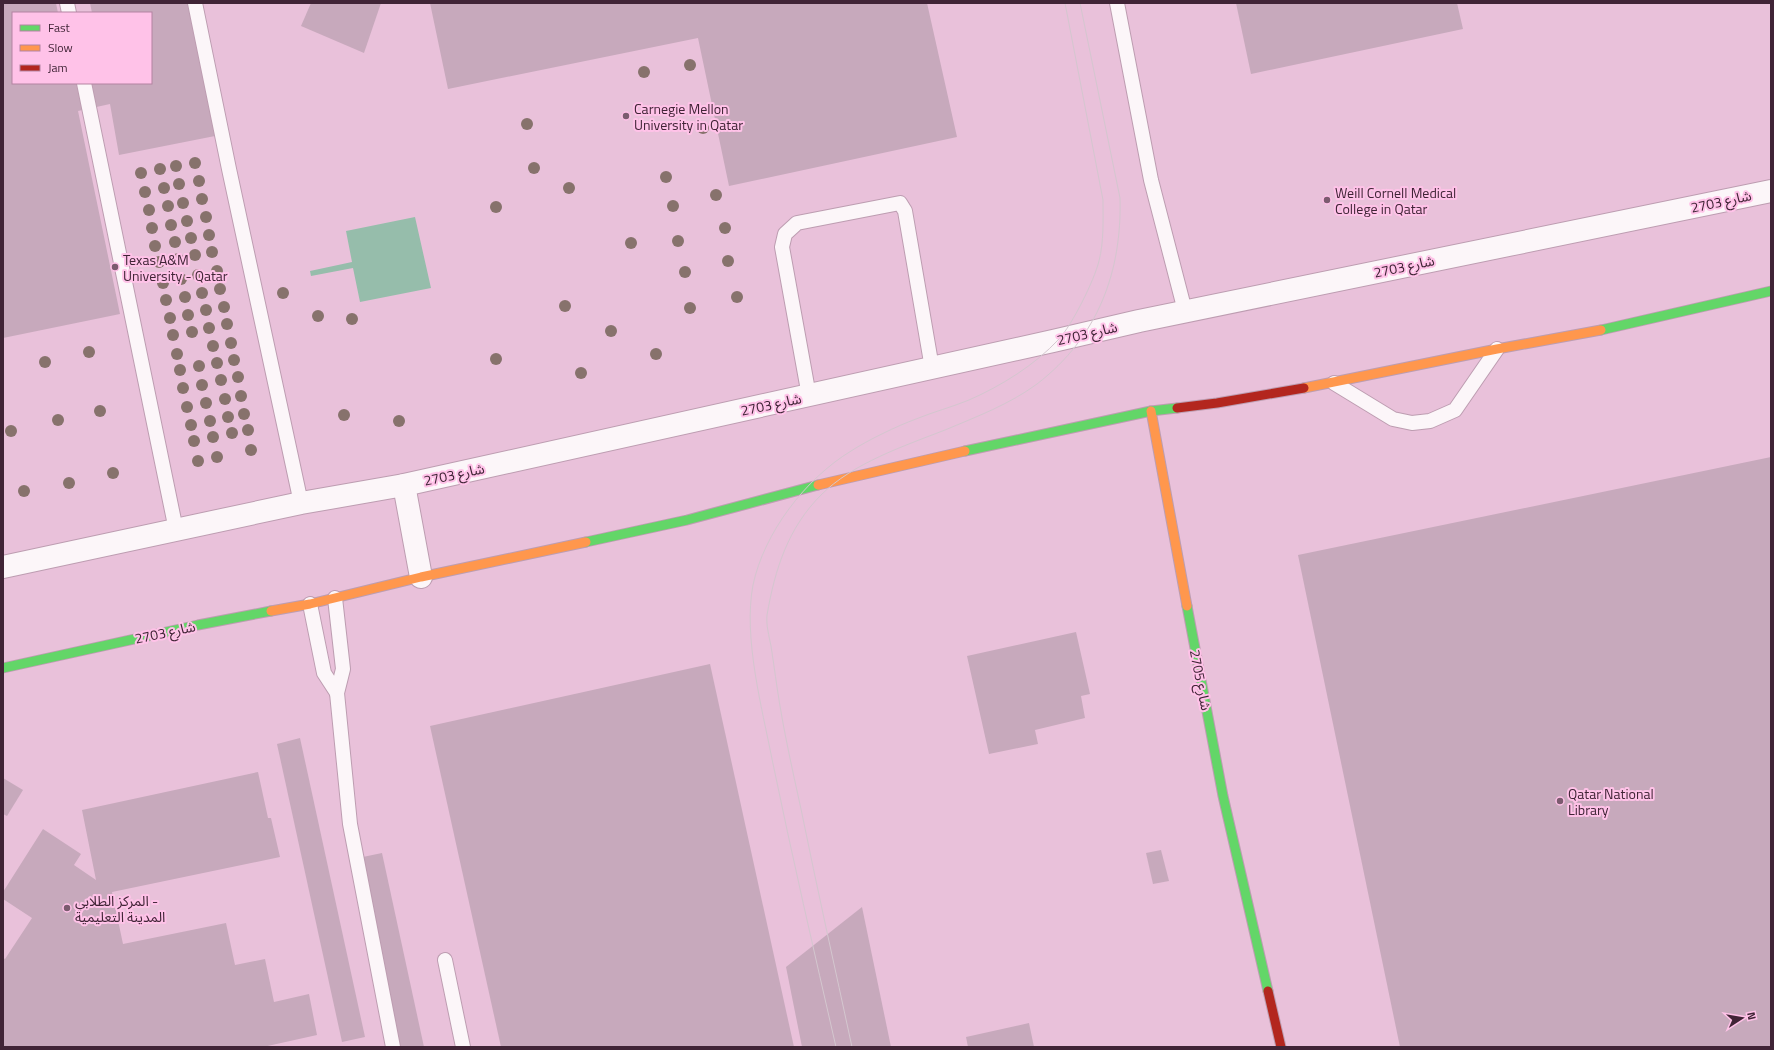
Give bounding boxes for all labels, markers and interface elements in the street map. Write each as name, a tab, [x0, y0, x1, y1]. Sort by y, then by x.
legend	[12, 12, 152, 84]
text: Fast	[48, 18, 71, 37]
text: Slow	[48, 38, 73, 57]
text: Jam	[48, 58, 68, 77]
place label: Carnegie Mellon University in Qatar	[634, 98, 743, 135]
marker: Carnegie Mellon University in Qatar	[621, 111, 631, 121]
place label: Weill Cornell Medical College in Qatar	[1335, 182, 1456, 219]
street label: شارع 2703	[1689, 184, 1754, 219]
marker: Weill Cornell Medical College in Qatar	[1322, 195, 1332, 205]
place label: Texas A&M University - Qatar	[123, 249, 228, 286]
street label: شارع 2703	[1372, 249, 1437, 284]
marker: Texas A&M University - Qatar	[110, 262, 120, 272]
street label: شارع 2703	[1055, 316, 1120, 351]
street label: شارع 2703	[739, 387, 804, 422]
street label: شارع 2703	[422, 457, 487, 492]
street label: شارع 2703	[133, 615, 198, 650]
street label: شارع 2705	[1184, 648, 1217, 713]
place label: Qatar National Library	[1568, 783, 1654, 820]
marker: Qatar National Library	[1555, 796, 1565, 806]
place label: المركز الطلابي - المدينة التعليمية	[75, 890, 165, 927]
marker: المركز الطلابي - المدينة التعليمية	[62, 903, 72, 913]
north arrow	[1722, 998, 1762, 1038]
text: N	[1743, 1011, 1760, 1021]

